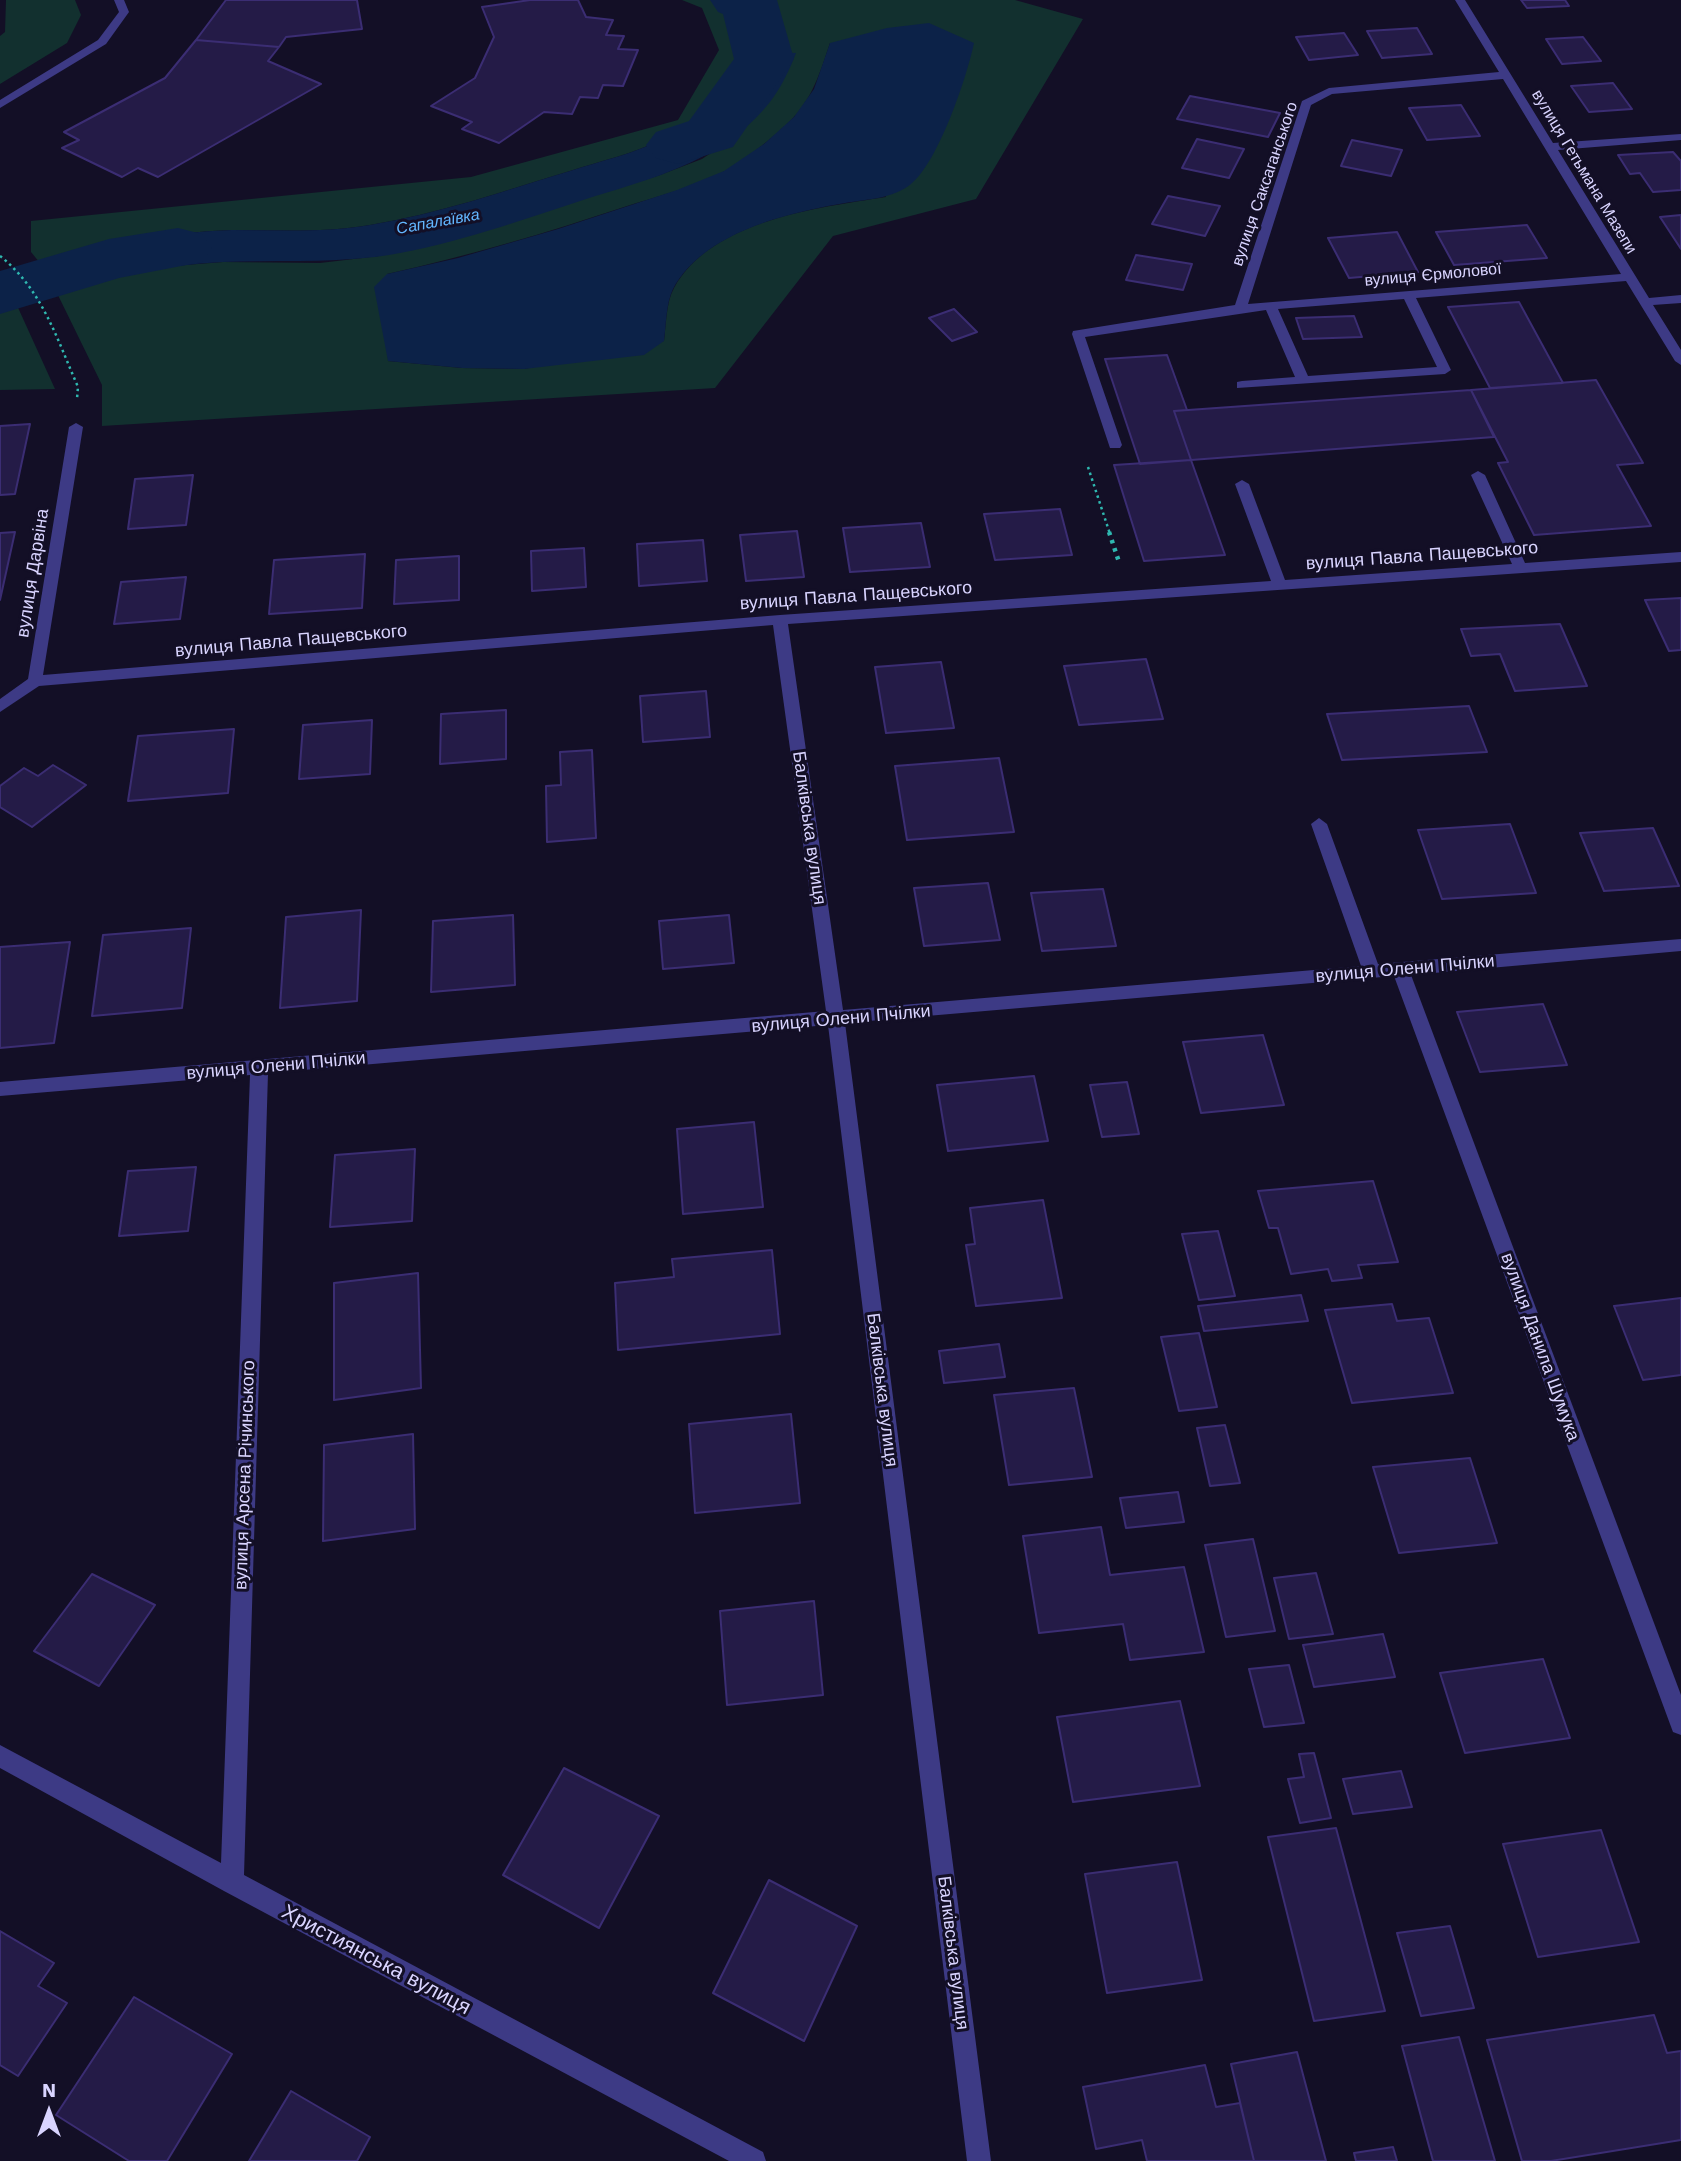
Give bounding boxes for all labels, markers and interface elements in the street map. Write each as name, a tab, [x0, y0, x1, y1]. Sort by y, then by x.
street label: вулиця Гетьмана Мазепи	[1527, 87, 1641, 257]
street label: вулиця Саксаганського	[1228, 100, 1302, 268]
water label: Сапалаївка	[395, 205, 481, 239]
street label: вулиця Єрмолової	[1364, 259, 1502, 291]
street label: вулиця Дарвіна	[12, 507, 54, 639]
street label: вулиця Павла Пащевського	[1305, 537, 1539, 575]
street label: вулиця Павла Пащевського	[739, 577, 973, 615]
street label: вулиця Павла Пащевського	[174, 620, 408, 662]
street label: Балківська вулиця	[788, 750, 830, 906]
street label: вулиця Олени Пчілки	[1315, 950, 1495, 988]
street label: вулиця Олени Пчілки	[751, 1000, 931, 1038]
street label: вулиця Олени Пчілки	[186, 1047, 366, 1085]
street label: вулиця Данила Шумука	[1496, 1250, 1584, 1444]
street label: Балківська вулиця	[862, 1312, 902, 1468]
street label: вулиця Арсена Річинського	[230, 1360, 260, 1590]
street label: Балківська вулиця	[933, 1875, 973, 2031]
street label: Християнська вулиця	[277, 1900, 475, 2020]
north arrow	[14, 2077, 84, 2147]
text: N	[42, 2079, 56, 2102]

